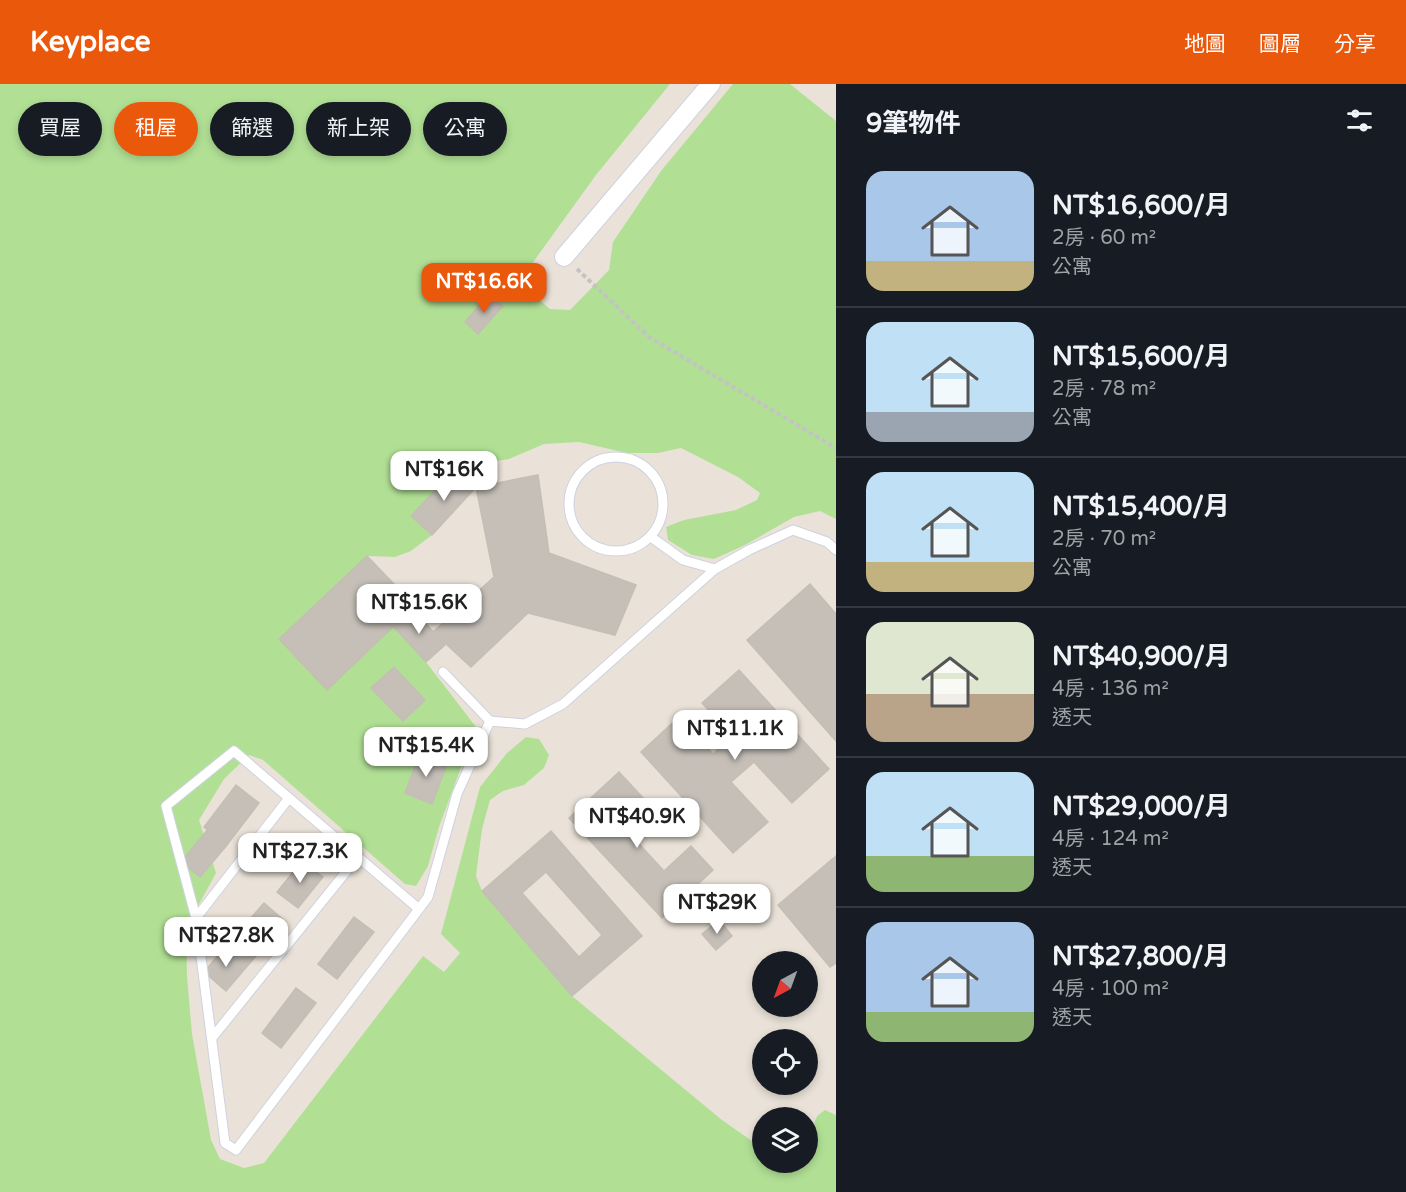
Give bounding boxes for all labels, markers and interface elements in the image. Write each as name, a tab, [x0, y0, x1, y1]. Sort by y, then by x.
text: Keyplace	[30, 25, 151, 59]
text: 地圖	[1184, 32, 1226, 57]
text: 圖層	[1259, 32, 1301, 57]
text: 分享	[1334, 32, 1376, 57]
chip: 買屋	[18, 102, 102, 156]
chip: 租屋	[114, 102, 198, 156]
chip: 篩選	[210, 102, 294, 156]
chip: 新上架	[306, 102, 411, 156]
chip: 公寓	[423, 102, 507, 156]
icon: filters	[1343, 104, 1376, 137]
text: 9筆物件	[866, 108, 960, 139]
text: NT$16,600/月	[1052, 190, 1231, 221]
icon: home	[914, 195, 986, 267]
text: 2房 · 60 m²	[1052, 226, 1156, 250]
text: 公寓	[1052, 255, 1092, 279]
pin: NT$16.6K	[422, 263, 546, 314]
text: NT$16.6K	[436, 270, 532, 294]
text: NT$15,600/月	[1052, 341, 1230, 372]
icon: home	[914, 346, 986, 418]
text: 2房 · 78 m²	[1052, 377, 1156, 401]
text: 公寓	[1052, 406, 1092, 430]
pin: NT$16K	[395, 451, 493, 502]
text: NT$16K	[404, 458, 484, 482]
text: NT$15,400/月	[1052, 491, 1230, 522]
icon: home	[914, 496, 986, 568]
text: 2房 · 70 m²	[1052, 527, 1156, 551]
text: 公寓	[1052, 556, 1092, 580]
pin: NT$15.6K	[357, 584, 481, 635]
text: NT$15.6K	[371, 591, 467, 615]
text: NT$40,900/月	[1052, 641, 1231, 672]
icon: home	[914, 646, 986, 718]
text: 4房 · 136 m²	[1052, 677, 1169, 701]
text: 透天	[1052, 706, 1092, 730]
pin: NT$11.1K	[673, 710, 797, 761]
text: NT$11.1K	[687, 717, 783, 741]
pin: NT$15.4K	[364, 727, 488, 778]
text: NT$15.4K	[378, 734, 474, 758]
text: NT$29,000/月	[1052, 791, 1231, 822]
icon: home	[914, 796, 986, 868]
pin: NT$40.9K	[575, 798, 699, 849]
text: NT$40.9K	[589, 805, 685, 829]
text: 4房 · 124 m²	[1052, 827, 1169, 851]
pin: NT$27.3K	[238, 833, 362, 884]
text: NT$27.3K	[252, 840, 348, 864]
text: 透天	[1052, 856, 1092, 880]
pin: NT$29K	[668, 884, 766, 935]
text: NT$29K	[677, 891, 757, 915]
pin: NT$27.8K	[164, 917, 288, 968]
text: NT$27.8K	[178, 924, 274, 948]
text: NT$27,800/月	[1052, 941, 1229, 972]
icon: home	[914, 946, 986, 1018]
north arrow	[752, 951, 818, 1017]
map controls	[752, 951, 818, 1173]
text: 4房 · 100 m²	[1052, 977, 1169, 1001]
text: 透天	[1052, 1006, 1092, 1030]
button: locate	[752, 1029, 818, 1095]
button: layers	[752, 1107, 818, 1173]

